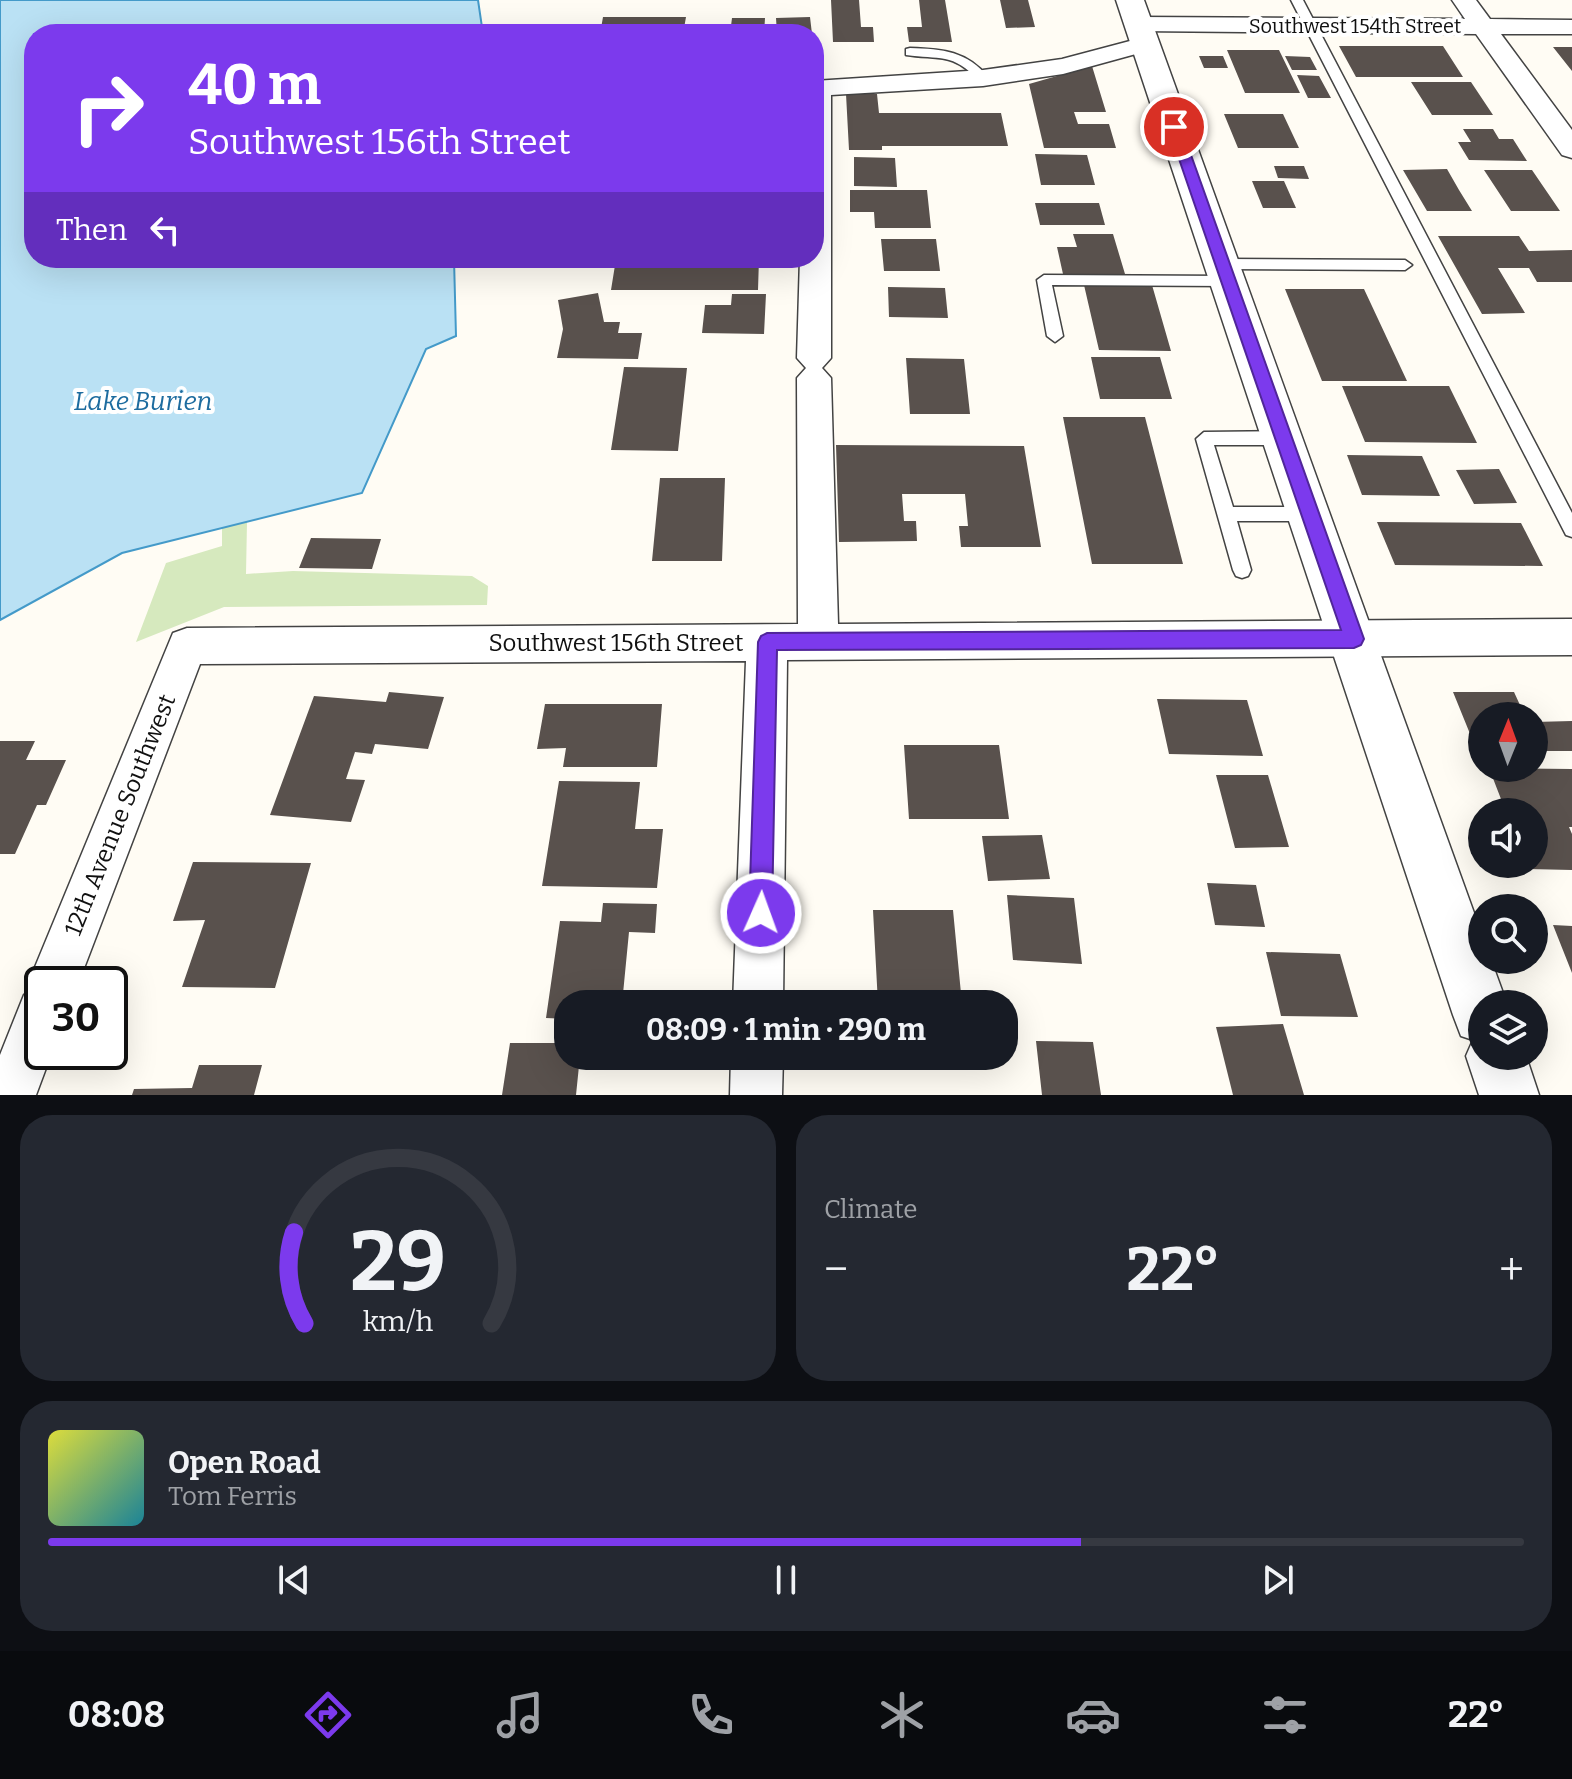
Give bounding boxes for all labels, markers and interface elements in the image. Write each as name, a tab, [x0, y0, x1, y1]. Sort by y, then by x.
street label: Southwest 154th Street	[1249, 14, 1461, 38]
text: 40 m	[188, 52, 321, 119]
icon: right	[56, 56, 160, 160]
pin	[1140, 93, 1208, 161]
icon: arrive	[1152, 105, 1196, 149]
text: Southwest 156th Street	[188, 120, 570, 164]
icon: left	[143, 208, 187, 252]
text: Then	[56, 212, 127, 248]
water label: Lake Burien	[74, 386, 212, 417]
street label: Southwest 156th Street	[489, 629, 744, 657]
street label: 12th Avenue Southwest	[59, 690, 181, 940]
north arrow	[1468, 702, 1548, 782]
map controls	[1468, 702, 1548, 1070]
button: sound	[1468, 798, 1548, 878]
position arrow	[719, 871, 803, 955]
button: search	[1468, 894, 1548, 974]
speed limit sign: 30	[24, 966, 128, 1070]
button: layers	[1468, 990, 1548, 1070]
text: 08:09 · 1 min · 290 m	[646, 1012, 926, 1048]
text: Climate	[824, 1194, 918, 1225]
text: 29	[350, 1212, 446, 1312]
text: 22°	[1127, 1234, 1221, 1306]
text: −	[824, 1243, 848, 1296]
text: +	[1499, 1243, 1524, 1296]
text: km/h	[363, 1304, 434, 1339]
text: Open Road	[168, 1445, 321, 1481]
text: Tom Ferris	[168, 1481, 297, 1512]
icon: previous	[272, 1558, 316, 1602]
icon: pause	[764, 1558, 808, 1602]
icon: next	[1256, 1558, 1300, 1602]
icon: directions	[300, 1687, 356, 1743]
icon: music	[492, 1687, 548, 1743]
icon: phone	[683, 1687, 739, 1743]
icon: climate	[874, 1687, 930, 1743]
icon: car	[1065, 1687, 1121, 1743]
icon: filters	[1257, 1687, 1313, 1743]
text: 08:08	[68, 1693, 165, 1737]
text: 22°	[1448, 1693, 1504, 1737]

